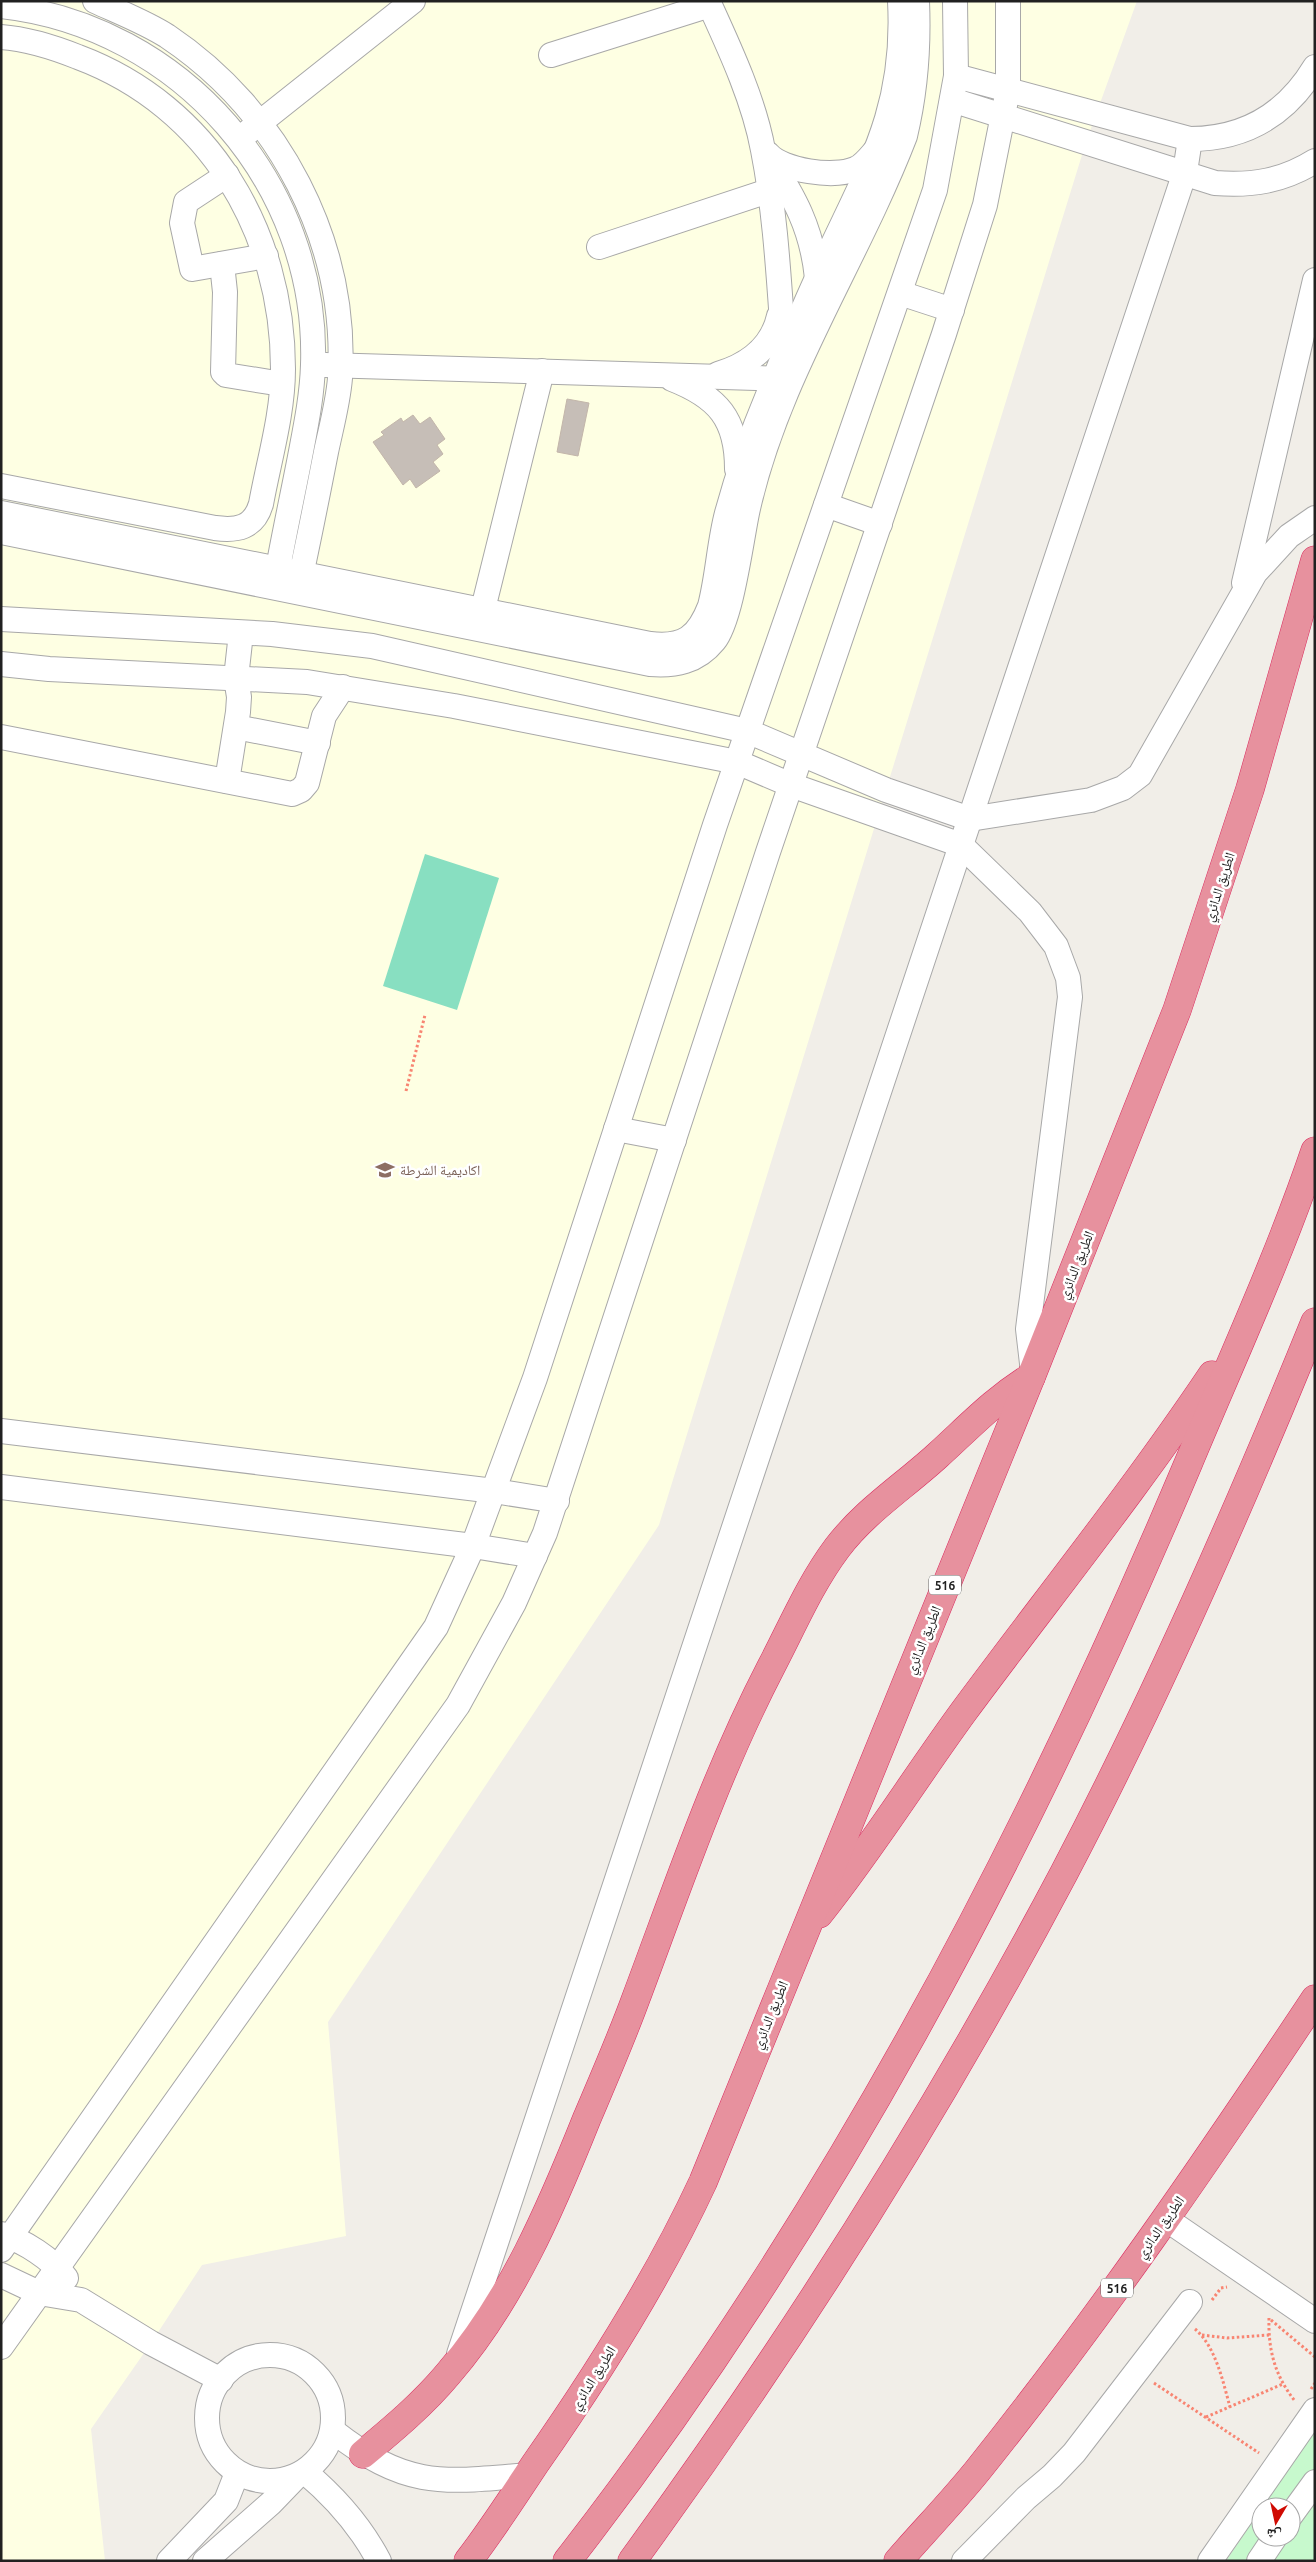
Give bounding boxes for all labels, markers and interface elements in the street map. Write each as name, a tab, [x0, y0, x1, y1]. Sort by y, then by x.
street label: الطريق الدائري	[1200, 850, 1241, 925]
school or university icon: اكاديمية الشرطة	[374, 1159, 396, 1181]
place label: اكاديمية الشرطة	[400, 1162, 480, 1179]
street label: الطريق الدائري	[1055, 1229, 1100, 1303]
road number: 516	[929, 1576, 961, 1594]
street label: الطريق الدائري	[902, 1604, 947, 1678]
street label: الطريق الدائري	[749, 1979, 794, 2053]
street label: الطريق الدائري	[1133, 2193, 1190, 2263]
road number: 516	[1101, 2278, 1133, 2298]
street label: الطريق الدائري	[567, 2343, 622, 2415]
north arrow	[1251, 2497, 1301, 2547]
text: ش	[1265, 2525, 1283, 2544]

